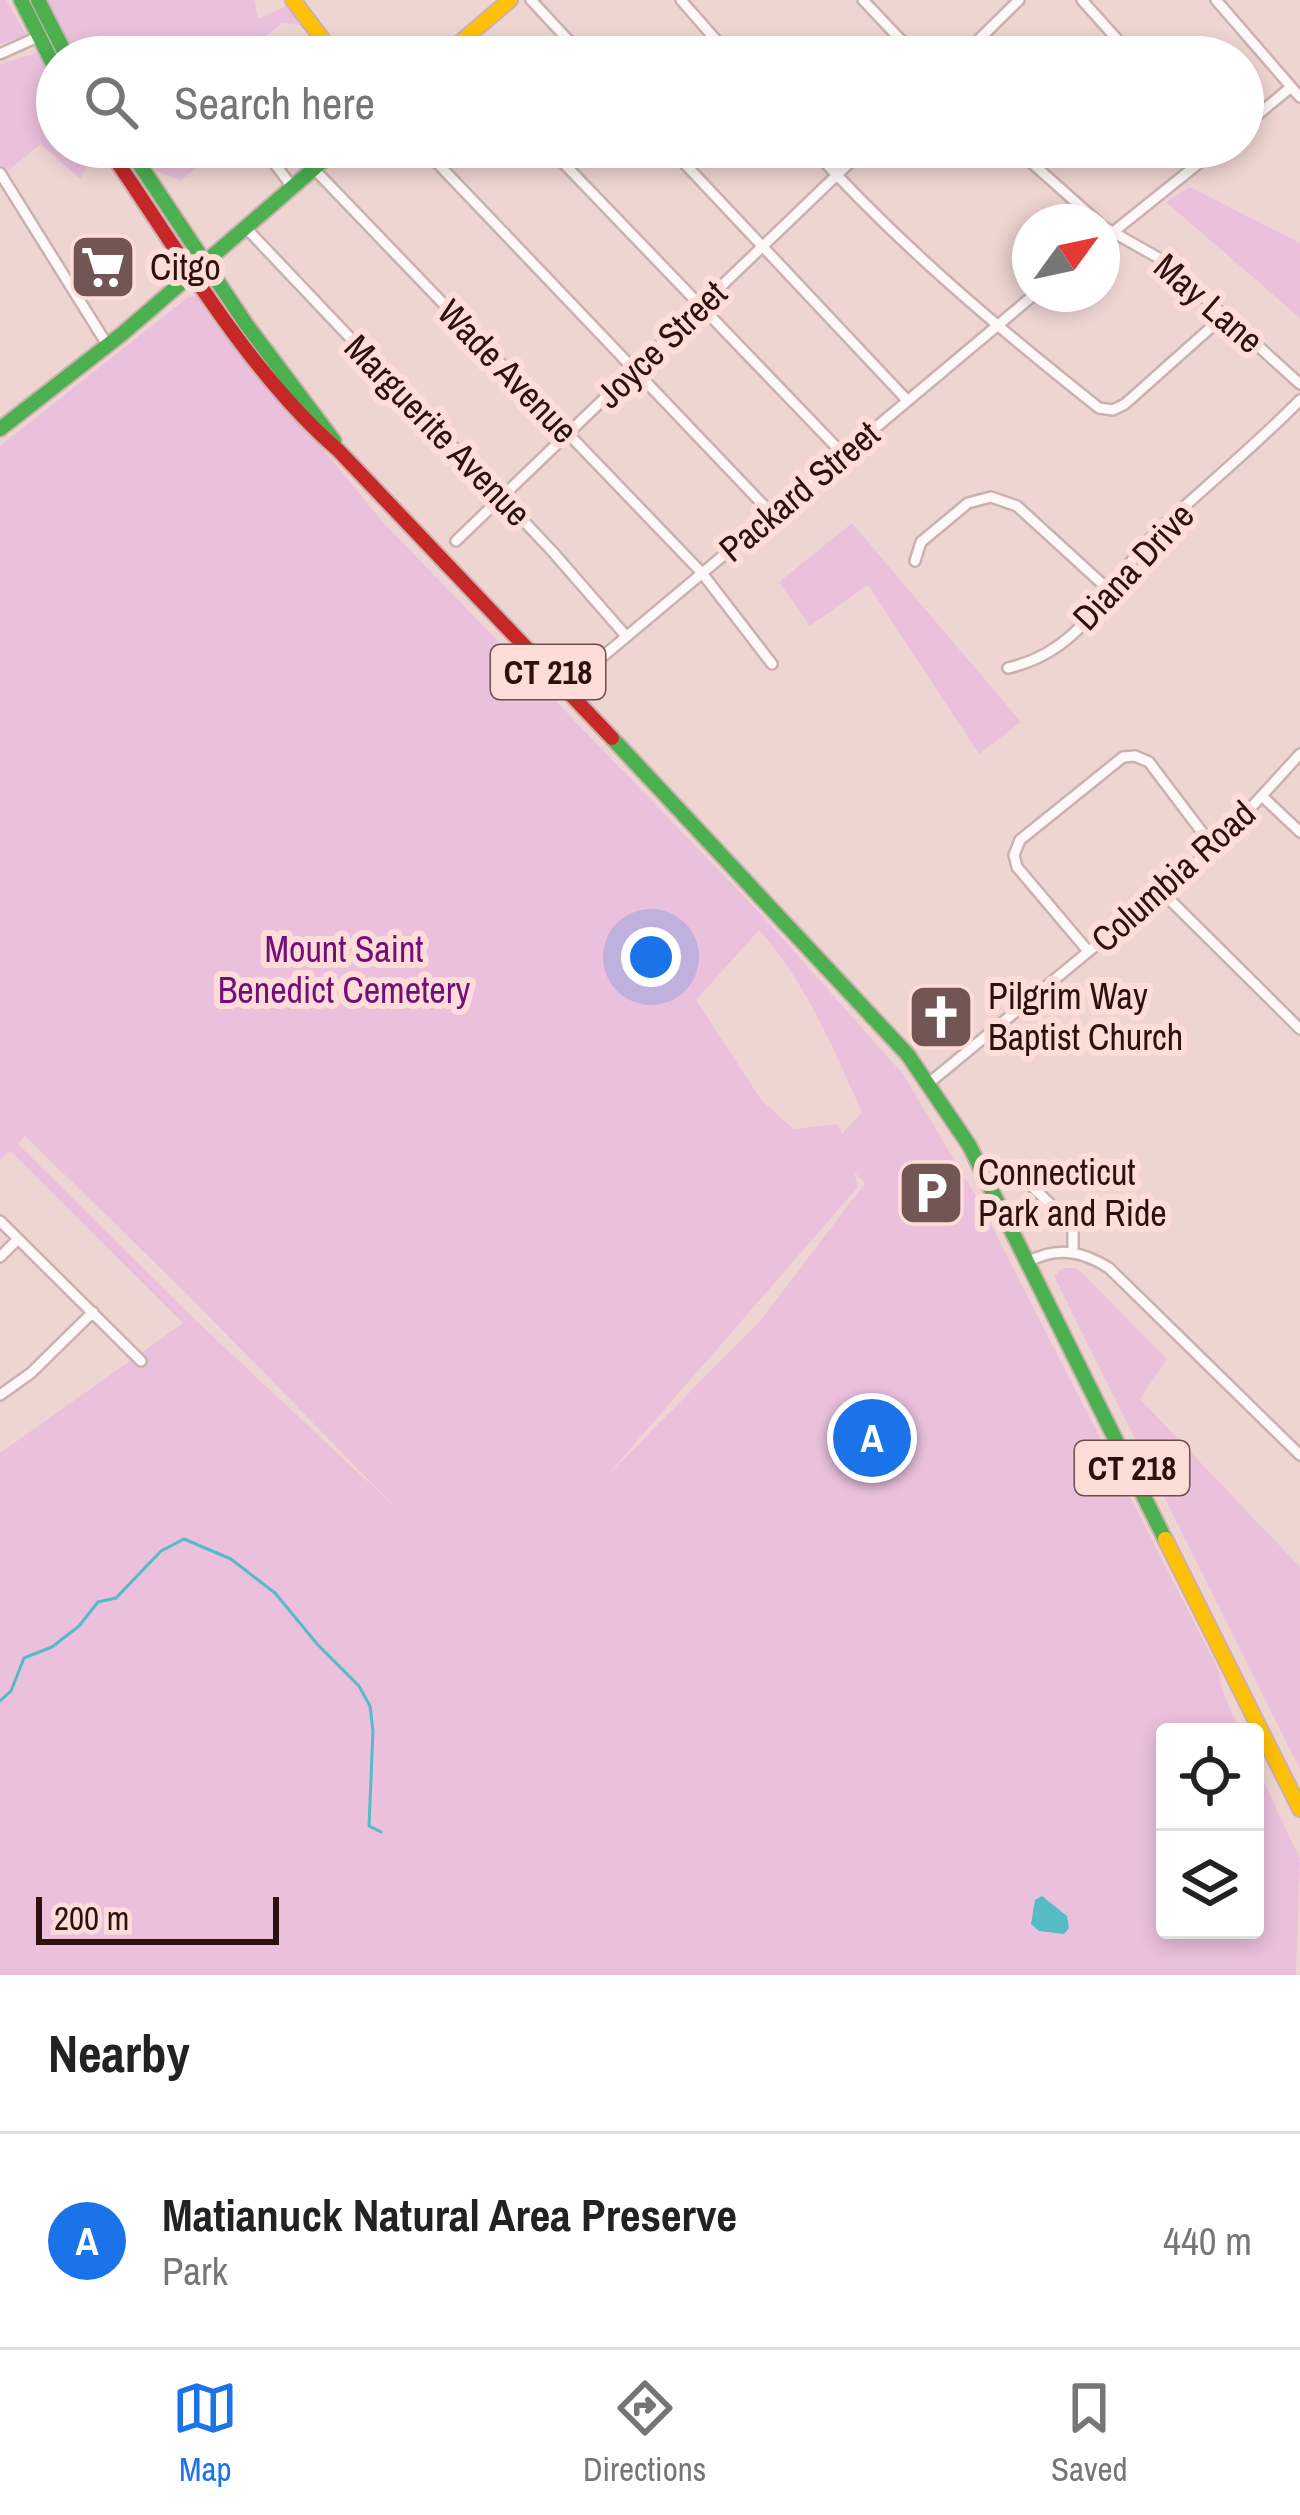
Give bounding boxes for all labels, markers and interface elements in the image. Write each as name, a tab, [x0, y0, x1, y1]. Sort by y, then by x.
search box	[36, 36, 1264, 168]
icon: search	[78, 69, 144, 135]
text: Search here	[174, 72, 375, 133]
north arrow	[1012, 204, 1120, 312]
supermarket icon: Citgo	[68, 232, 138, 302]
street label: May Lane	[1144, 242, 1274, 364]
place label: Citgo	[150, 243, 221, 291]
street label: Joyce Street	[585, 270, 737, 418]
street label: Wade Avenue	[427, 289, 589, 453]
street label: Marguerite Avenue	[334, 324, 542, 536]
street label: Packard Street	[709, 410, 889, 572]
street label: Diana Drive	[1062, 492, 1204, 640]
road number: CT 218	[491, 645, 605, 699]
street label: Columbia Road	[1081, 790, 1265, 962]
park label: Mount Saint Benedict Cemetery	[218, 925, 471, 1014]
your location	[621, 927, 681, 987]
place label: Pilgrim Way Baptist Church	[988, 972, 1183, 1061]
church icon: Pilgrim Way Baptist Church	[906, 982, 976, 1052]
place label: Connecticut Park and Ride	[978, 1148, 1167, 1237]
parking icon: Connecticut Park and Ride	[896, 1158, 966, 1228]
pin: A	[833, 1393, 911, 1483]
road number: CT 218	[1075, 1441, 1189, 1495]
map controls	[1156, 1723, 1264, 1939]
button: locate	[1156, 1723, 1264, 1831]
button: layers	[1156, 1831, 1264, 1939]
scale bar	[36, 1891, 279, 1944]
text: 200 m	[54, 1896, 129, 1940]
text: Nearby	[48, 2019, 190, 2088]
text: Matianuck Natural Area Preserve	[162, 2184, 737, 2245]
text: A	[75, 2215, 99, 2267]
text: 440 m	[1163, 2215, 1252, 2267]
text: Park	[162, 2245, 228, 2297]
tab: Map	[172, 2375, 238, 2491]
tab: Directions	[583, 2375, 706, 2491]
tab: Saved	[1051, 2375, 1128, 2491]

